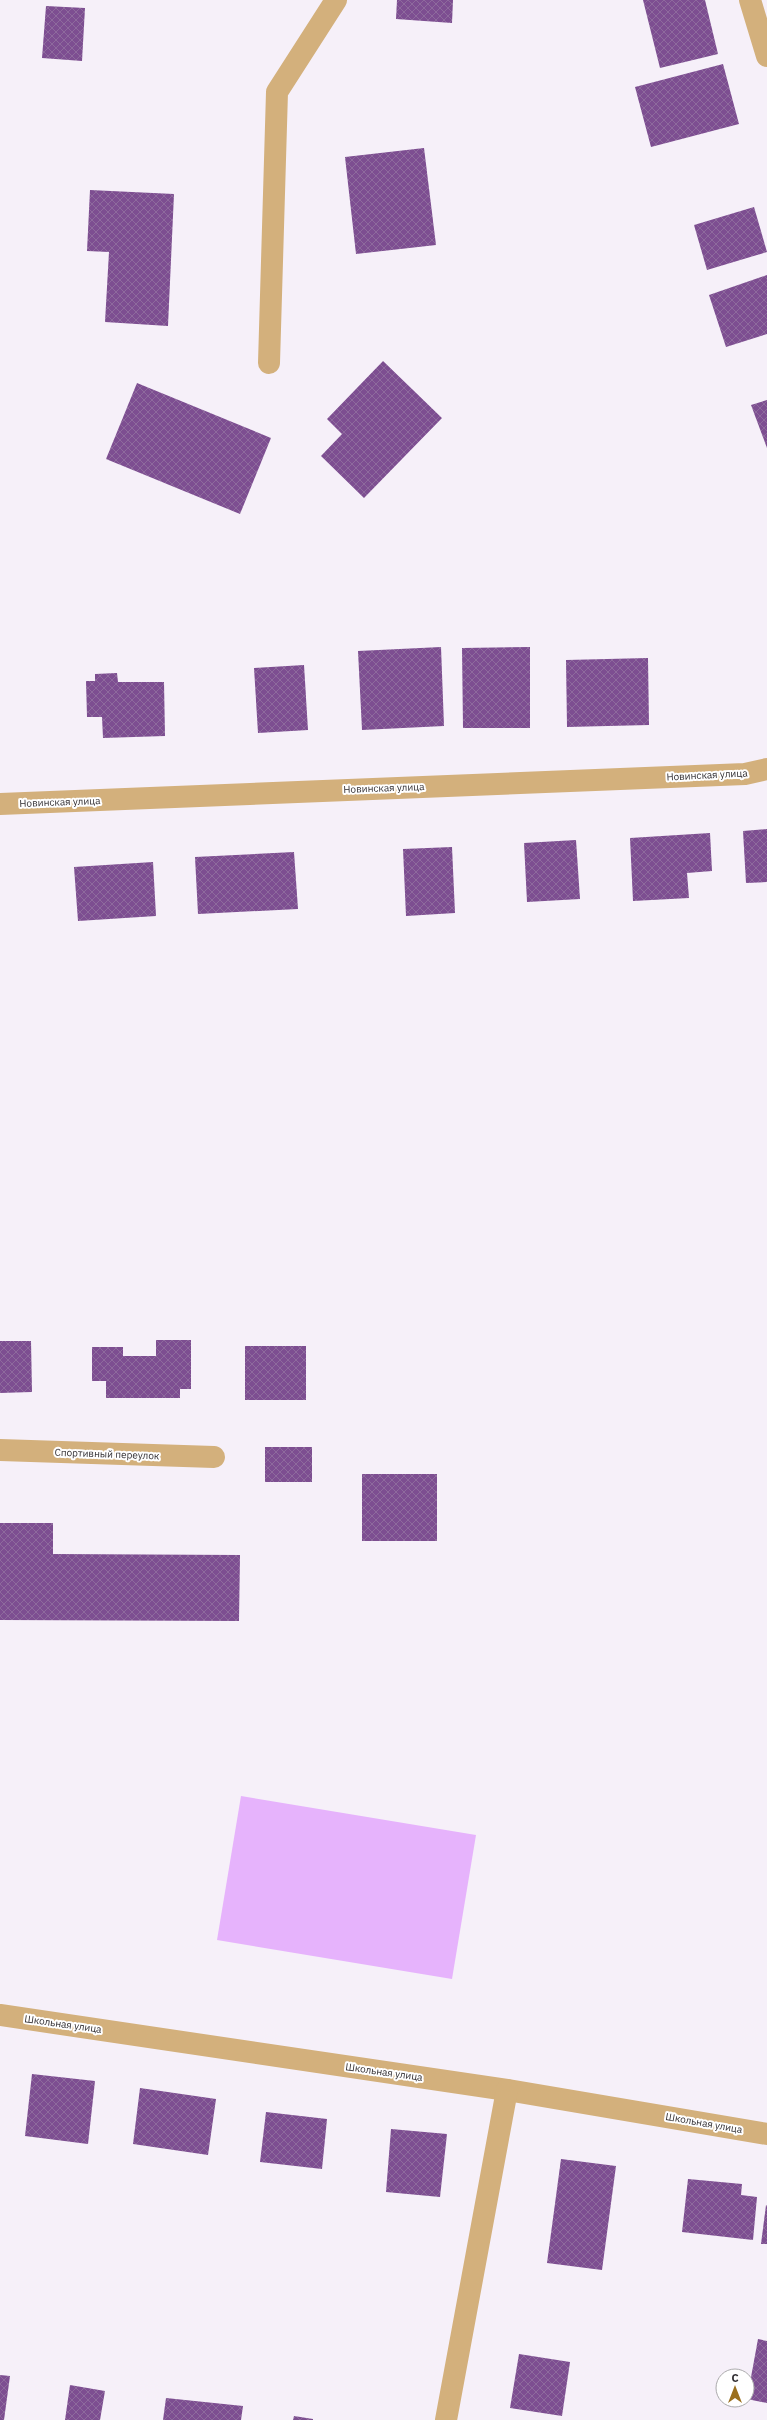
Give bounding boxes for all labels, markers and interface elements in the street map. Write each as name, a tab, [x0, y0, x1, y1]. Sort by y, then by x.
street label: Новинская улица	[666, 766, 749, 784]
street label: Новинская улица	[343, 780, 425, 796]
street label: Новинская улица	[19, 794, 101, 810]
street label: Спортивный переулок	[54, 1446, 160, 1462]
street label: Школьная улица	[23, 2012, 103, 2036]
street label: Школьная улица	[344, 2060, 424, 2084]
street label: Школьная улица	[664, 2110, 744, 2136]
north arrow	[715, 2368, 755, 2408]
text: С	[731, 2371, 739, 2385]

